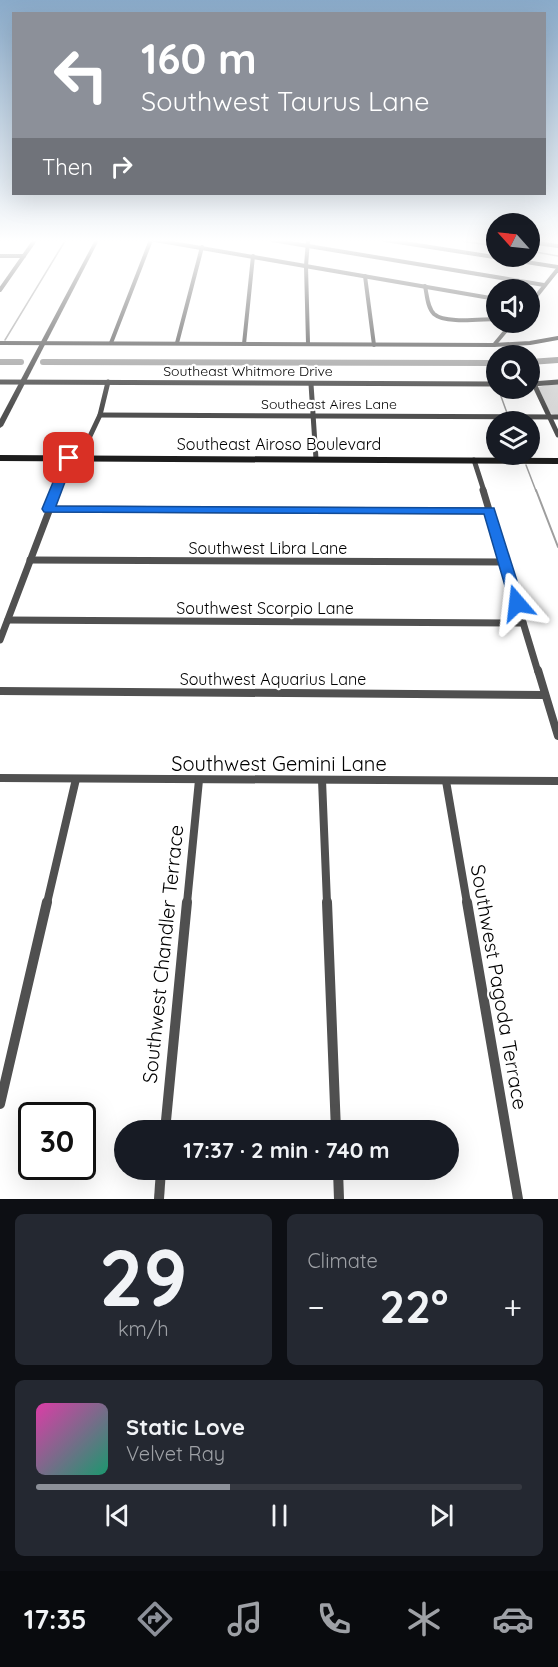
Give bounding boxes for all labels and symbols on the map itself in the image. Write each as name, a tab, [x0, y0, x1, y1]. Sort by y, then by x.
north arrow	[486, 213, 540, 267]
street label: Southeast Whitmore Drive	[163, 362, 333, 380]
street label: Southeast Aires Lane	[261, 395, 397, 413]
pin	[43, 432, 94, 483]
street label: Southeast Airoso Boulevard	[177, 434, 381, 454]
street label: Southwest Libra Lane	[189, 538, 347, 558]
position arrow	[485, 571, 549, 635]
street label: Southwest Scorpio Lane	[176, 598, 354, 618]
street label: Southwest Aquarius Lane	[180, 669, 366, 689]
street label: Southwest Gemini Lane	[171, 751, 387, 776]
street label: Southwest Chandler Terrace	[136, 823, 189, 1084]
street label: Southwest Pagoda Terrace	[466, 862, 533, 1111]
speed limit sign: 30	[18, 1102, 96, 1180]

